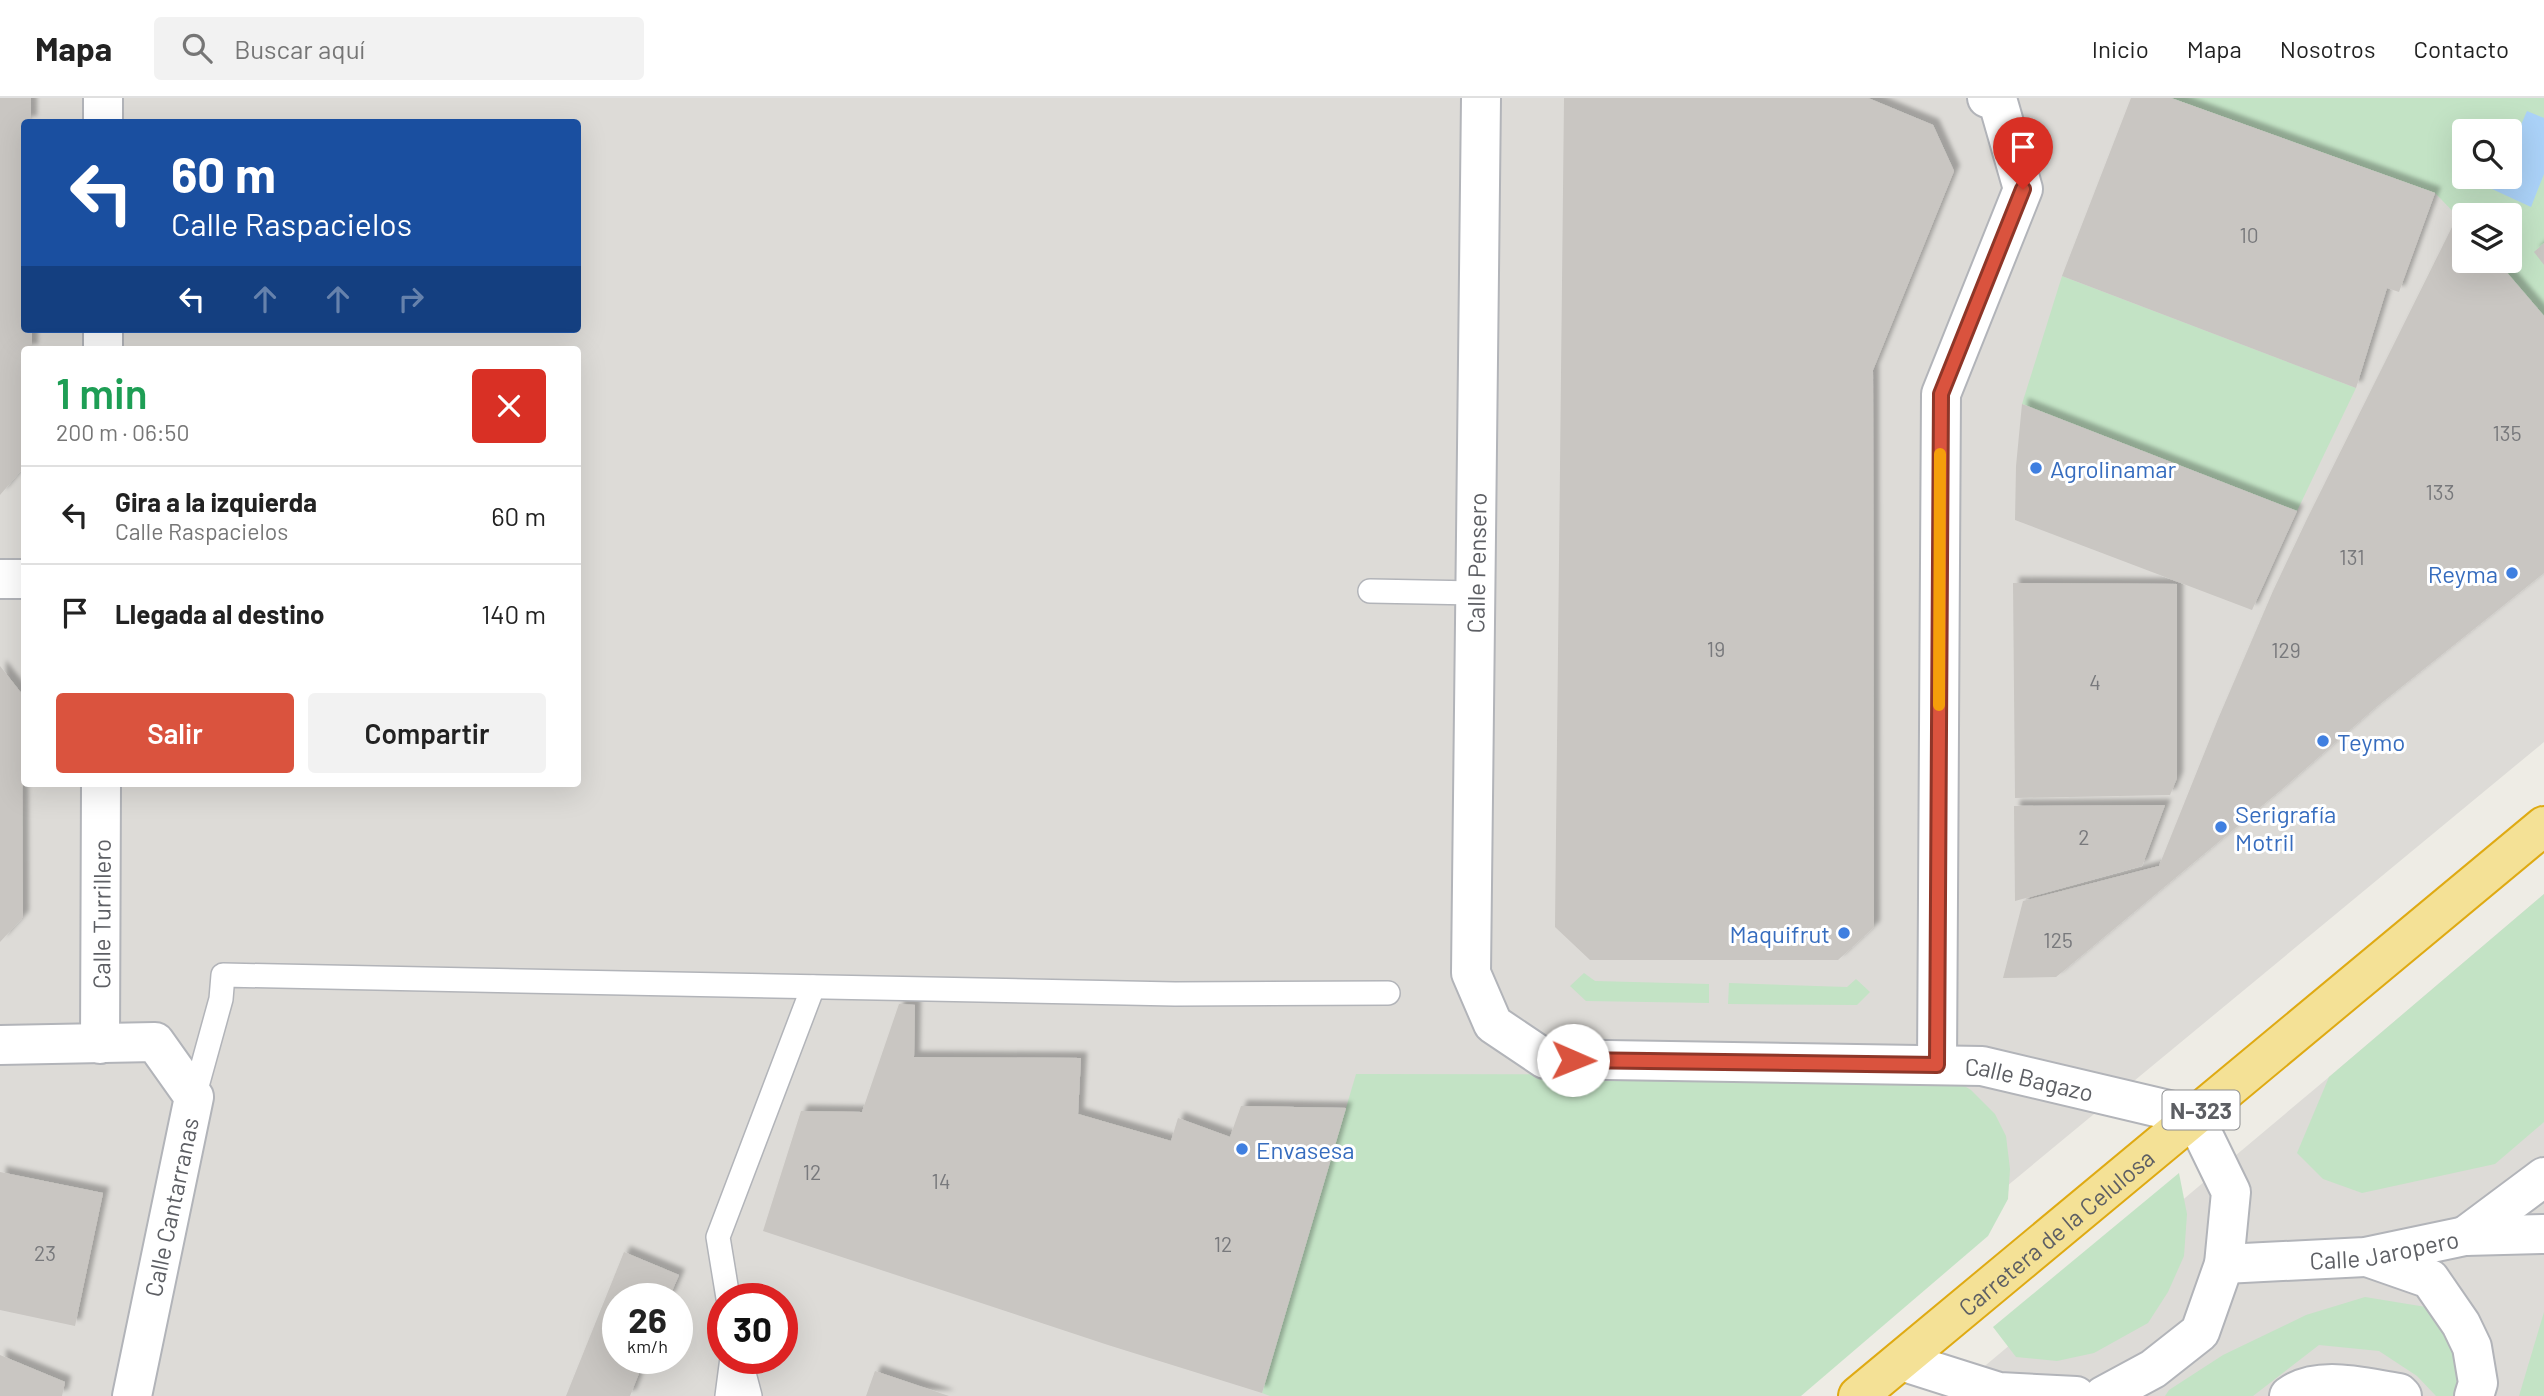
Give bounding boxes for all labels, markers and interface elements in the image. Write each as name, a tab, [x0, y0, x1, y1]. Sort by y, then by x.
search box	[154, 17, 644, 80]
text: Mapa	[35, 28, 112, 68]
icon: search	[178, 29, 216, 67]
text: Buscar aquí	[234, 33, 365, 64]
text: Inicio	[2092, 34, 2149, 63]
text: Mapa	[2187, 34, 2242, 63]
text: Nosotros	[2280, 34, 2376, 63]
text: Contacto	[2414, 34, 2509, 63]
pin	[1993, 117, 2053, 189]
map controls	[2452, 119, 2522, 273]
button: search	[2452, 119, 2522, 189]
icon: arrive	[2004, 128, 2042, 166]
text: 60 m	[171, 144, 276, 203]
icon: left	[56, 147, 147, 238]
button: layers	[2452, 203, 2522, 273]
text: Calle Raspacielos	[171, 204, 412, 242]
house number: 10	[2239, 222, 2259, 247]
icon: left	[173, 280, 211, 318]
icon: ahead	[246, 280, 284, 318]
icon: ahead	[319, 280, 357, 318]
icon: right	[392, 280, 430, 318]
text: 1 min	[56, 367, 148, 417]
button: close	[472, 369, 546, 443]
text: 200 m · 06:50	[56, 418, 189, 446]
house number: 135	[2493, 420, 2521, 445]
place label: Agrolinamar	[2050, 454, 2177, 483]
marker: Agrolinamar	[2028, 460, 2044, 476]
house number: 133	[2426, 479, 2454, 504]
text: Gira a la izquierda	[115, 486, 317, 517]
street label: Calle Pensero	[1460, 492, 1492, 634]
icon: left	[56, 496, 94, 534]
text: 60 m	[491, 500, 546, 531]
text: Calle Raspacielos	[115, 517, 288, 545]
house number: 131	[2339, 544, 2365, 569]
place label: Reyma	[2428, 559, 2498, 588]
marker: Reyma	[2504, 565, 2520, 581]
icon: arrive	[56, 594, 94, 632]
text: Llegada al destino	[115, 598, 324, 629]
text: 140 m	[481, 598, 546, 629]
house number: 19	[1707, 636, 1725, 661]
house number: 129	[2271, 637, 2301, 662]
house number: 4	[2089, 669, 2101, 694]
button: Salir	[56, 693, 294, 773]
button: Compartir	[308, 693, 546, 773]
place label: Teymo	[2337, 727, 2405, 756]
marker: Teymo	[2315, 733, 2331, 749]
place label: Serigrafía Motril	[2235, 799, 2336, 856]
marker: Serigrafía Motril	[2213, 819, 2229, 835]
house number: 2	[2078, 824, 2090, 849]
street label: Calle Turrillero	[86, 839, 115, 989]
place label: Maquifrut	[1729, 919, 1830, 948]
marker: Maquifrut	[1836, 925, 1852, 941]
house number: 125	[2043, 927, 2073, 952]
position arrow	[1536, 1023, 1610, 1097]
street label: Calle Bagazo	[1965, 1051, 2097, 1106]
road number: N-323	[2162, 1091, 2240, 1130]
street label: Calle Cantarranas	[138, 1115, 204, 1299]
place label: Envasesa	[1256, 1135, 1355, 1164]
marker: Envasesa	[1234, 1141, 1250, 1157]
street label: Carretera de la Celulosa	[1952, 1142, 2159, 1321]
house number: 12	[803, 1159, 821, 1184]
house number: 14	[932, 1168, 950, 1193]
street label: Calle Jaropero	[2309, 1223, 2461, 1274]
house number: 12	[1214, 1231, 1232, 1256]
house number: 23	[34, 1240, 56, 1265]
speed limit sign: 30	[707, 1283, 798, 1374]
text: 26	[628, 1298, 667, 1340]
text: km/h	[627, 1335, 668, 1357]

